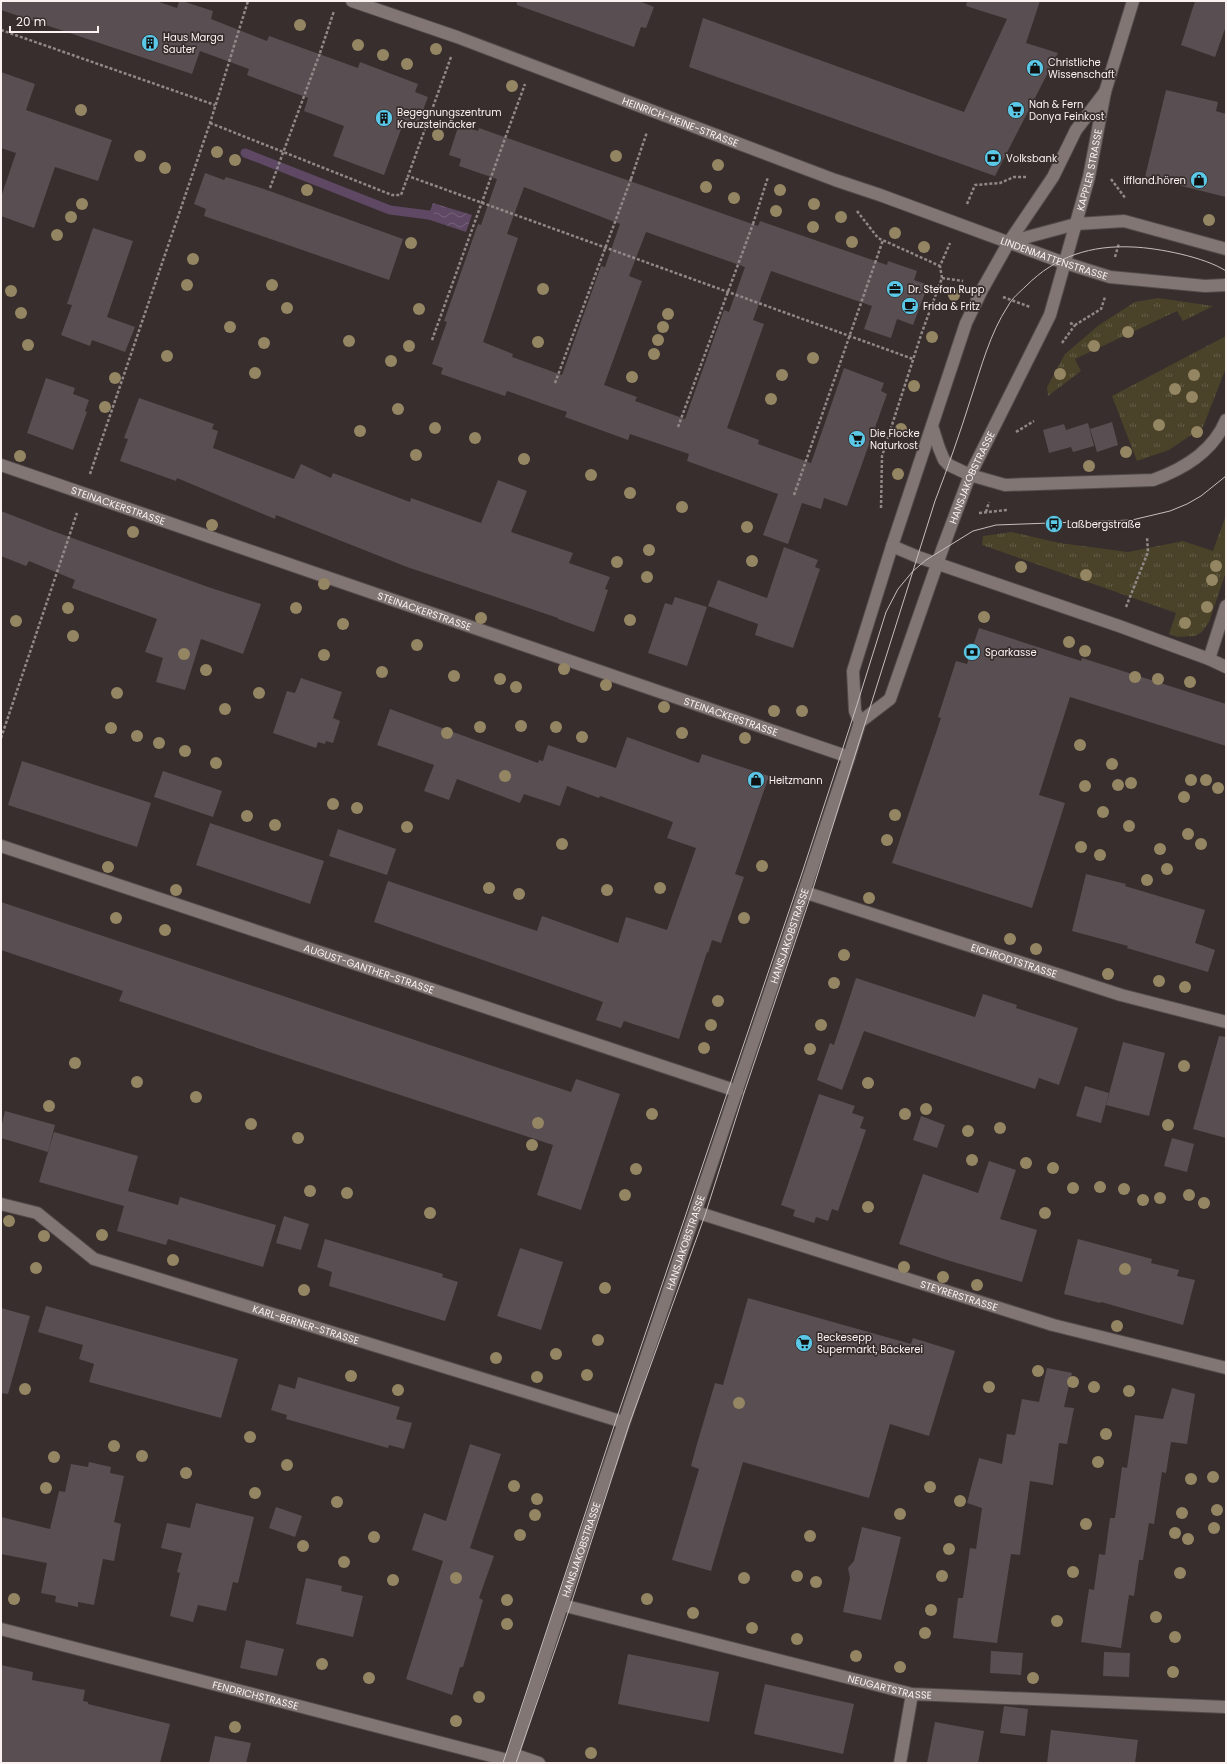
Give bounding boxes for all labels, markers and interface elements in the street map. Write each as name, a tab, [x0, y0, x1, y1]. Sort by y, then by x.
scale bar	[10, 8, 98, 34]
text: 20 m	[16, 13, 46, 30]
place label: Haus Marga Sauter	[163, 30, 224, 57]
building icon: Haus Marga Sauter	[140, 33, 160, 53]
place label: Christliche Wissenschaft	[1048, 55, 1115, 82]
shop icon: Christliche Wissenschaft	[1025, 58, 1045, 78]
street label: HEINRICH-HEINE-STRASSE	[620, 93, 741, 151]
place label: Nah & Fern Donya Feinkost	[1029, 97, 1105, 124]
supermarket icon: Nah & Fern Donya Feinkost	[1006, 100, 1026, 120]
place label: Begegnungszentrum Kreuzsteinäcker	[397, 105, 501, 132]
building icon: Begegnungszentrum Kreuzsteinäcker	[374, 108, 394, 128]
street label: KAPPLER STRASSE	[1073, 128, 1106, 213]
bank icon: Volksbank	[983, 148, 1003, 168]
place label: Volksbank	[1006, 151, 1058, 166]
shop icon: iffland.hören	[1189, 170, 1209, 190]
place label: iffland.hören	[1123, 173, 1186, 188]
street label: LINDENMATTENSTRASSE	[998, 233, 1110, 284]
office icon: Dr. Stefan Rupp	[885, 279, 905, 299]
place label: Dr. Stefan Rupp	[908, 282, 985, 297]
cafe icon: Frida & Fritz	[900, 296, 920, 316]
place label: Frida & Fritz	[923, 299, 980, 314]
place label: Die Flocke Naturkost	[870, 426, 920, 453]
supermarket icon: Die Flocke Naturkost	[847, 429, 867, 449]
street label: HANSJAKOBSTRASSE	[945, 429, 999, 526]
street label: STEINACKERSTRASSE	[69, 483, 167, 529]
bus stop icon: Laßbergstraße	[1044, 514, 1064, 534]
place label: Laßbergstraße	[1067, 517, 1141, 532]
street label: STEINACKERSTRASSE	[375, 588, 474, 634]
bank icon: Sparkasse	[962, 642, 982, 662]
place label: Sparkasse	[985, 645, 1037, 660]
street label: STEINACKERSTRASSE	[682, 694, 780, 740]
shop icon: Heitzmann	[746, 770, 766, 790]
place label: Heitzmann	[769, 773, 823, 788]
street label: HANSJAKOBSTRASSE	[766, 886, 813, 986]
street label: AUGUST-GANTHER-STRASSE	[302, 940, 436, 998]
street label: EICHRODTSTRASSE	[969, 940, 1059, 982]
street label: HANSJAKOBSTRASSE	[662, 1193, 709, 1292]
street label: STEYRERSTRASSE	[918, 1276, 1000, 1315]
street label: KARL-BERNER-STRASSE	[250, 1301, 361, 1348]
place label: Beckesepp Supermarkt, Bäckerei	[817, 1330, 923, 1357]
supermarket icon: Beckesepp Supermarkt, Bäckerei	[794, 1333, 814, 1353]
street label: HANSJAKOBSTRASSE	[558, 1500, 604, 1599]
street label: NEUGARTSTRASSE	[846, 1671, 932, 1703]
street label: FENDRICHSTRASSE	[211, 1677, 300, 1714]

